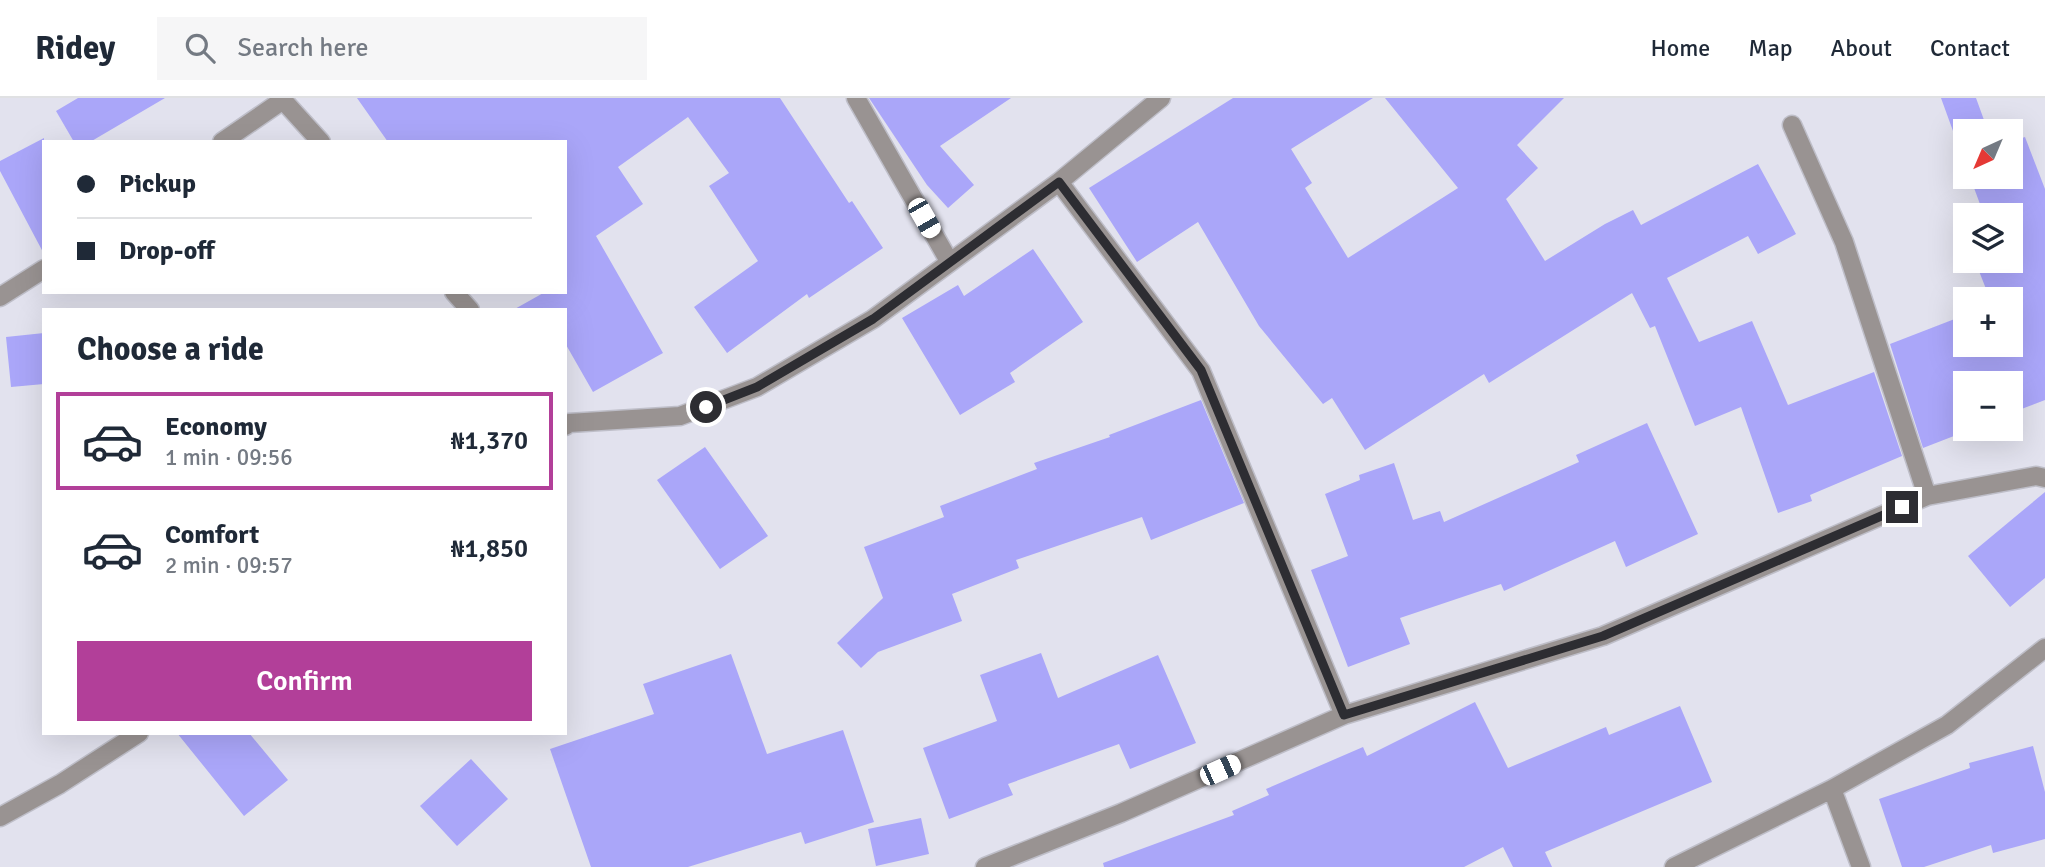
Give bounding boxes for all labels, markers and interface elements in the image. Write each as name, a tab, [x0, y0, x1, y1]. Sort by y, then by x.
search box	[157, 17, 647, 80]
text: Ridey	[35, 28, 115, 69]
icon: search	[181, 29, 219, 67]
text: Search here	[237, 32, 369, 64]
text: Home	[1650, 33, 1710, 63]
text: Map	[1748, 33, 1793, 63]
text: About	[1831, 33, 1892, 63]
text: Contact	[1930, 33, 2010, 63]
north arrow	[1953, 119, 2023, 189]
map controls	[1953, 119, 2023, 441]
text: Pickup	[119, 168, 196, 200]
car	[905, 195, 944, 241]
button: layers	[1953, 203, 2023, 273]
text: Drop-off	[119, 235, 215, 267]
button: +	[1953, 287, 2023, 357]
text: Choose a ride	[77, 330, 264, 369]
button: −	[1953, 371, 2023, 441]
route start	[690, 391, 722, 423]
icon: car	[81, 410, 144, 473]
text: Economy	[165, 411, 267, 443]
text: ₦1,370	[450, 425, 528, 457]
text: 1 min · 09:56	[165, 443, 293, 472]
route end	[1886, 491, 1918, 523]
icon: car	[81, 518, 144, 581]
text: Comfort	[165, 519, 259, 551]
text: ₦1,850	[450, 533, 528, 565]
text: 2 min · 09:57	[165, 551, 293, 580]
button: Confirm	[77, 641, 532, 721]
car	[1197, 752, 1244, 788]

